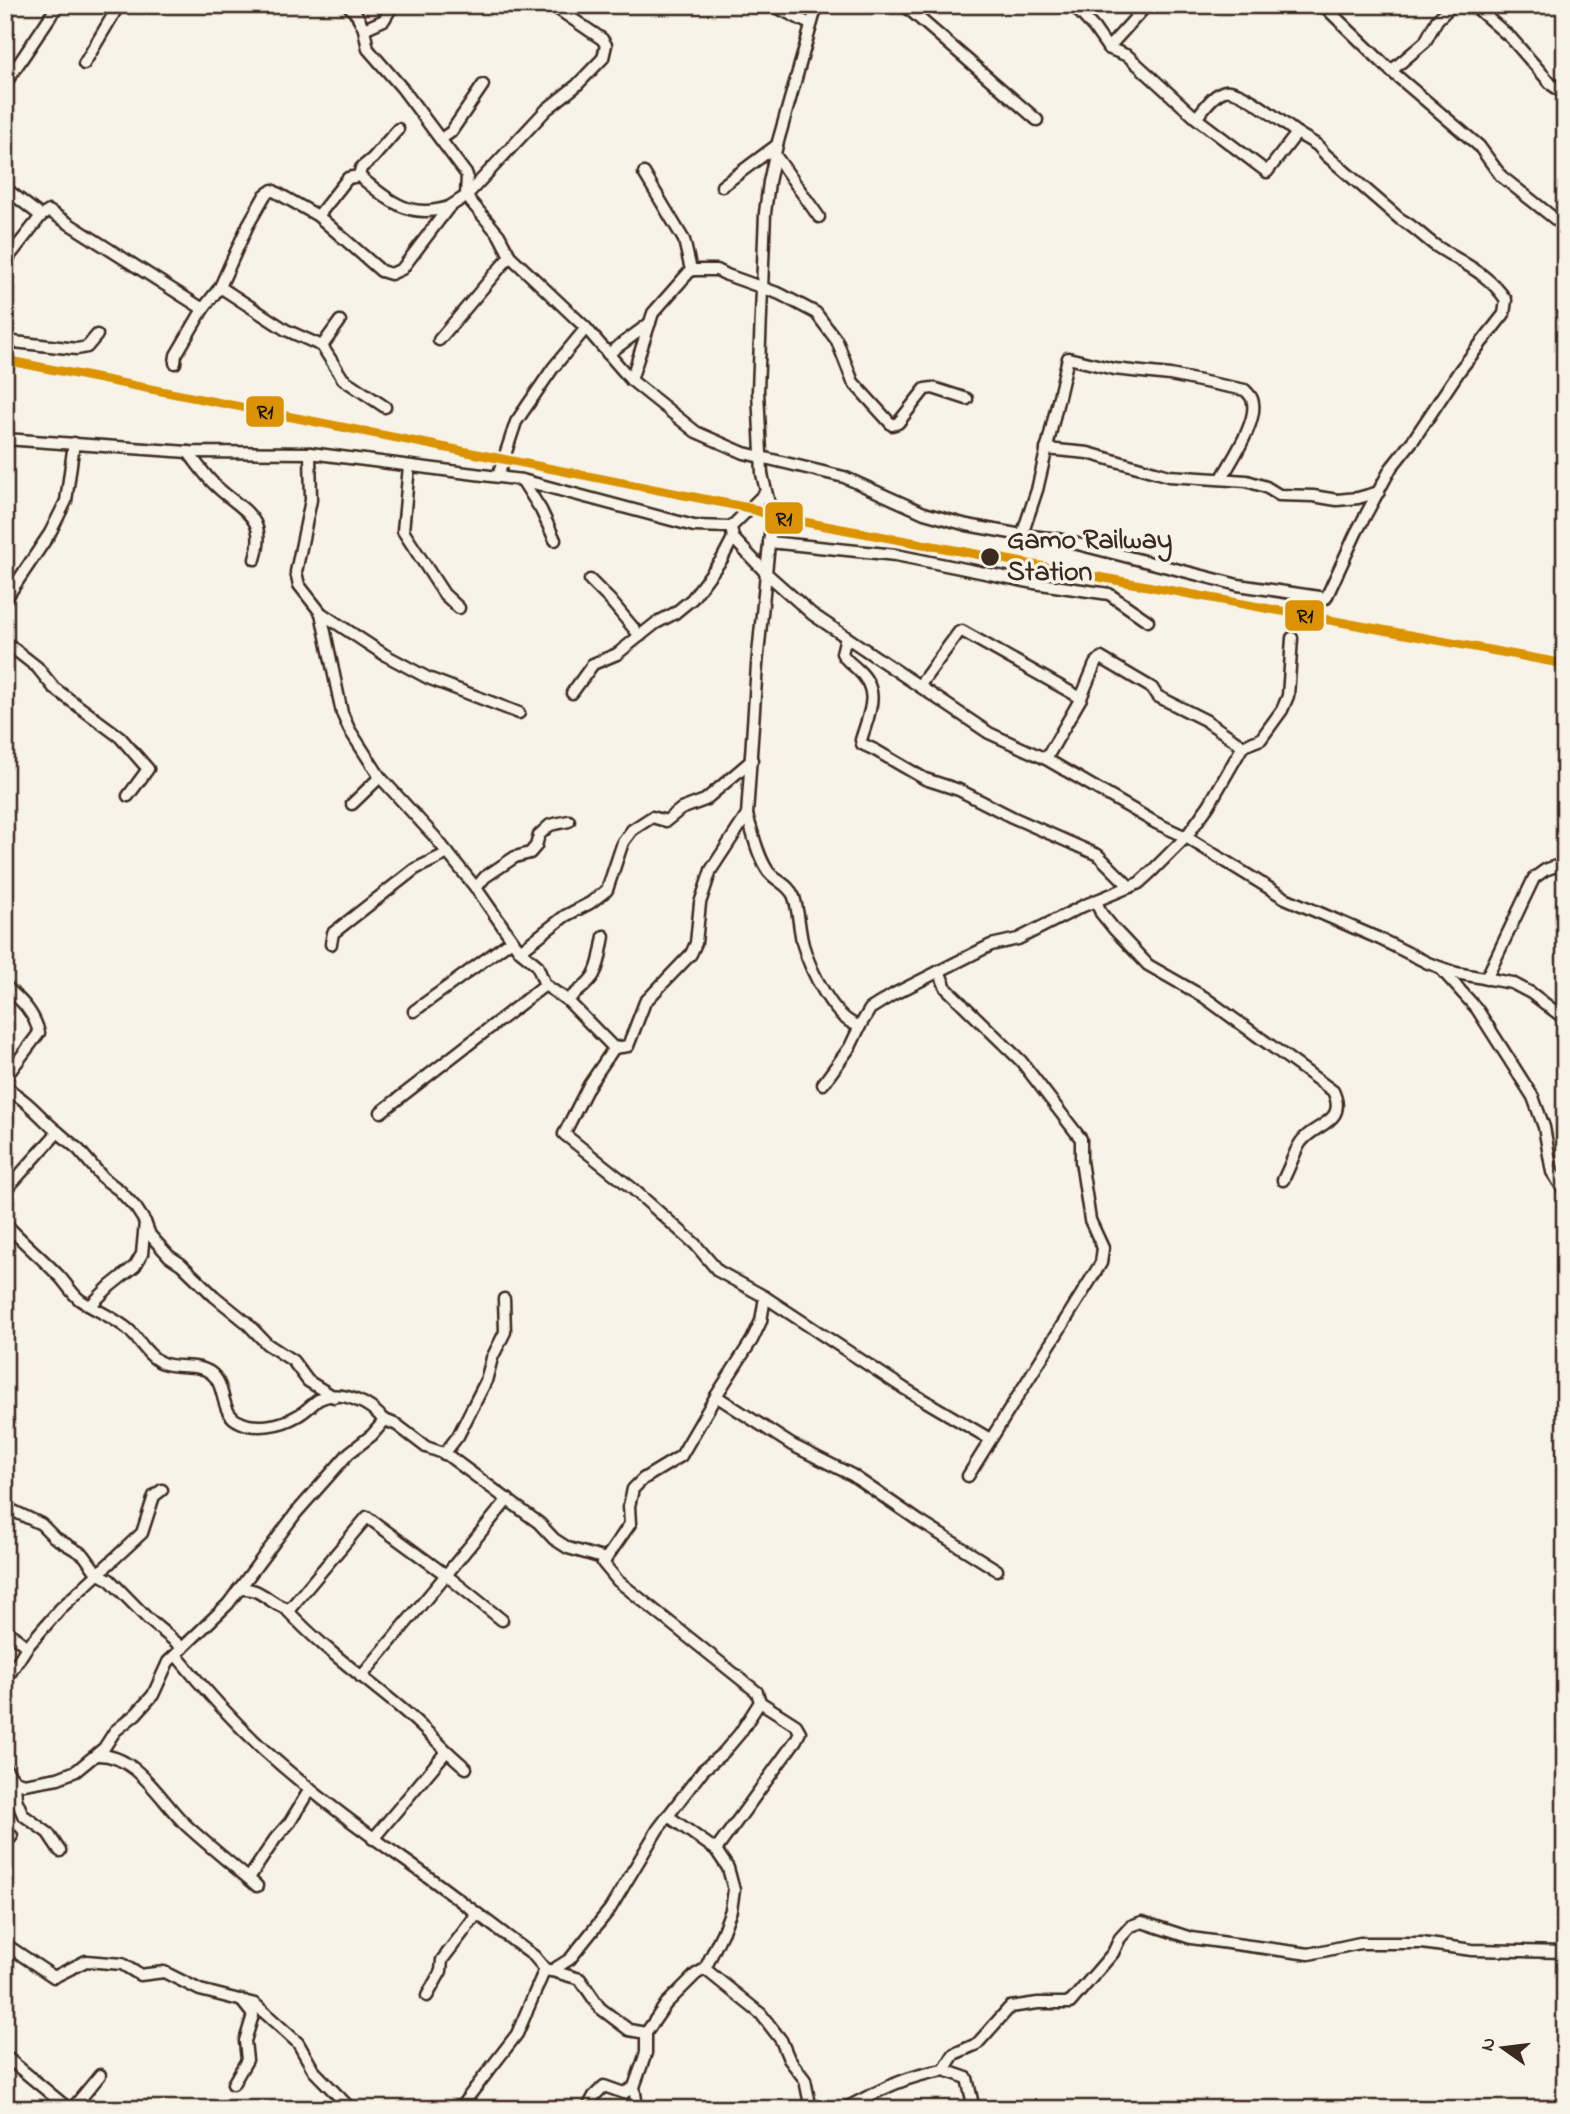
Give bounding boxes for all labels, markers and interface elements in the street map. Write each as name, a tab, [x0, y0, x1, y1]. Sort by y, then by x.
line badge: R1	[245, 395, 285, 428]
text: R1	[257, 400, 273, 427]
line badge: R1	[764, 501, 804, 535]
text: R1	[776, 507, 792, 534]
place label: Gamo Railway Station	[1007, 521, 1172, 594]
marker: Gamo Railway Station	[979, 546, 1001, 568]
line badge: R1	[1284, 599, 1325, 632]
text: R1	[1297, 604, 1313, 631]
north arrow	[1468, 2012, 1538, 2082]
text: N	[1474, 2035, 1504, 2054]

